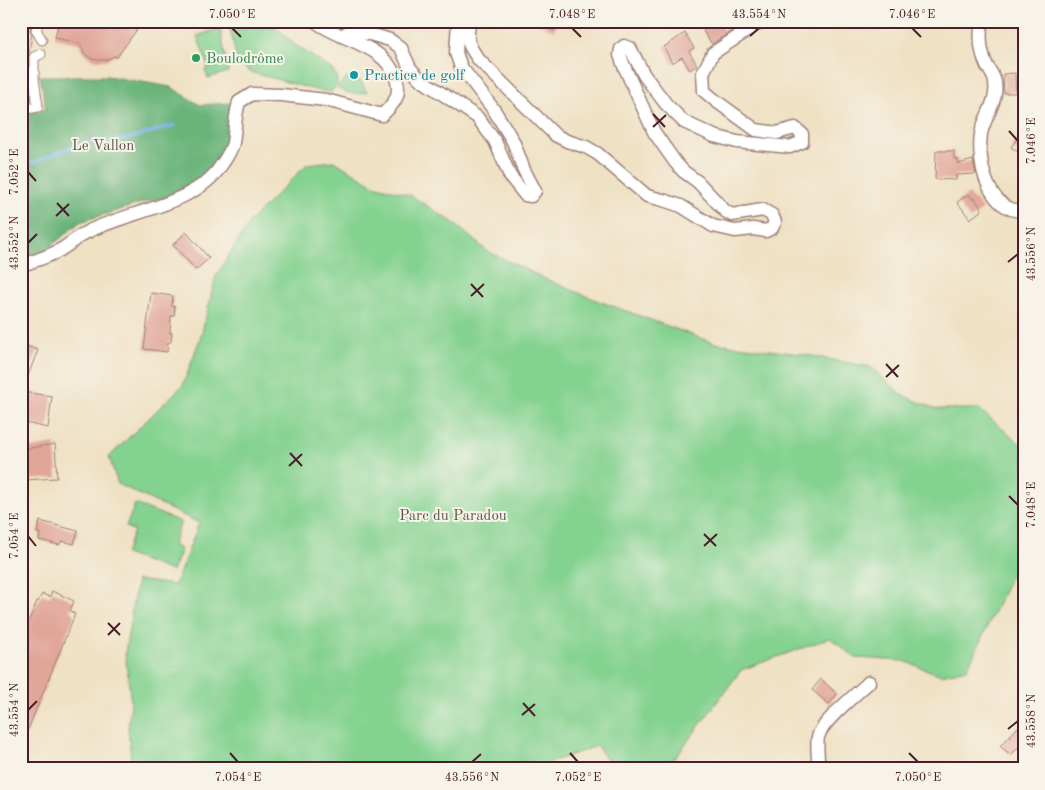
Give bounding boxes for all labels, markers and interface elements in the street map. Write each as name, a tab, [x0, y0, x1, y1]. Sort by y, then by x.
text: 7.050°E	[209, 8, 255, 21]
text: 43.554°N	[732, 8, 786, 21]
text: 7.048°E	[549, 9, 595, 21]
text: 7.046°E	[889, 9, 935, 21]
marker: Boulodrôme	[190, 52, 202, 64]
place label: Boulodrôme	[206, 52, 284, 67]
marker: Practice de golf	[348, 69, 360, 81]
place label: Practice de golf	[364, 69, 466, 84]
text: 7.046°E	[1026, 118, 1038, 164]
park label: Le Vallon	[72, 139, 134, 154]
text: 7.052°E	[8, 149, 21, 195]
text: 43.552°N	[8, 216, 21, 270]
text: 43.556°N	[1025, 227, 1038, 281]
text: 7.048°E	[1026, 482, 1038, 528]
park label: Parc du Paradou	[399, 509, 507, 524]
text: 7.054°E	[8, 513, 21, 559]
text: 43.554°N	[8, 683, 21, 737]
text: 43.558°N	[1025, 694, 1038, 748]
text: 7.054°E	[215, 771, 261, 784]
text: 43.556°N	[445, 771, 499, 784]
text: 7.052°E	[555, 771, 601, 784]
text: 7.050°E	[895, 771, 941, 784]

